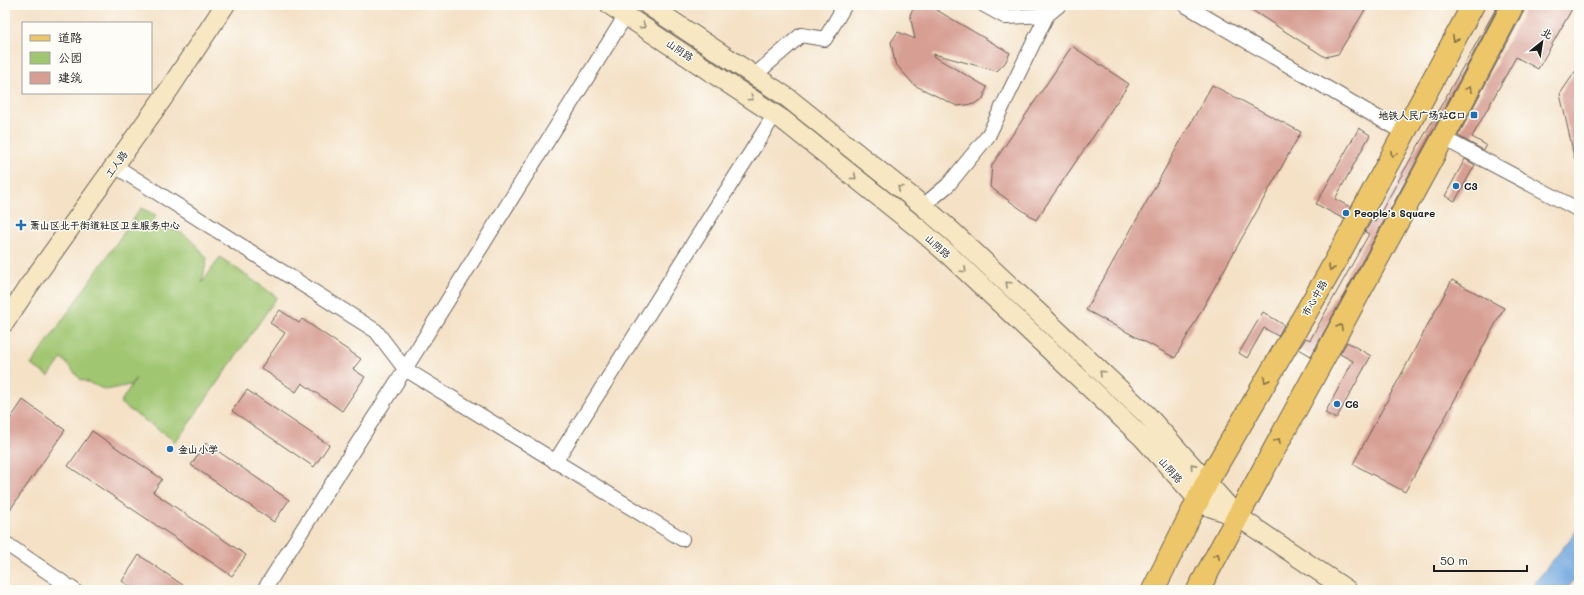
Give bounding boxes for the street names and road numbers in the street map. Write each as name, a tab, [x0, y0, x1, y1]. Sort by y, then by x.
street label: 山阴路	[664, 36, 696, 64]
street label: 工人路	[102, 148, 130, 180]
street label: 山阴路	[922, 231, 954, 261]
street label: 市心中路	[1298, 277, 1330, 319]
street label: 山阴路	[1156, 454, 1186, 486]

